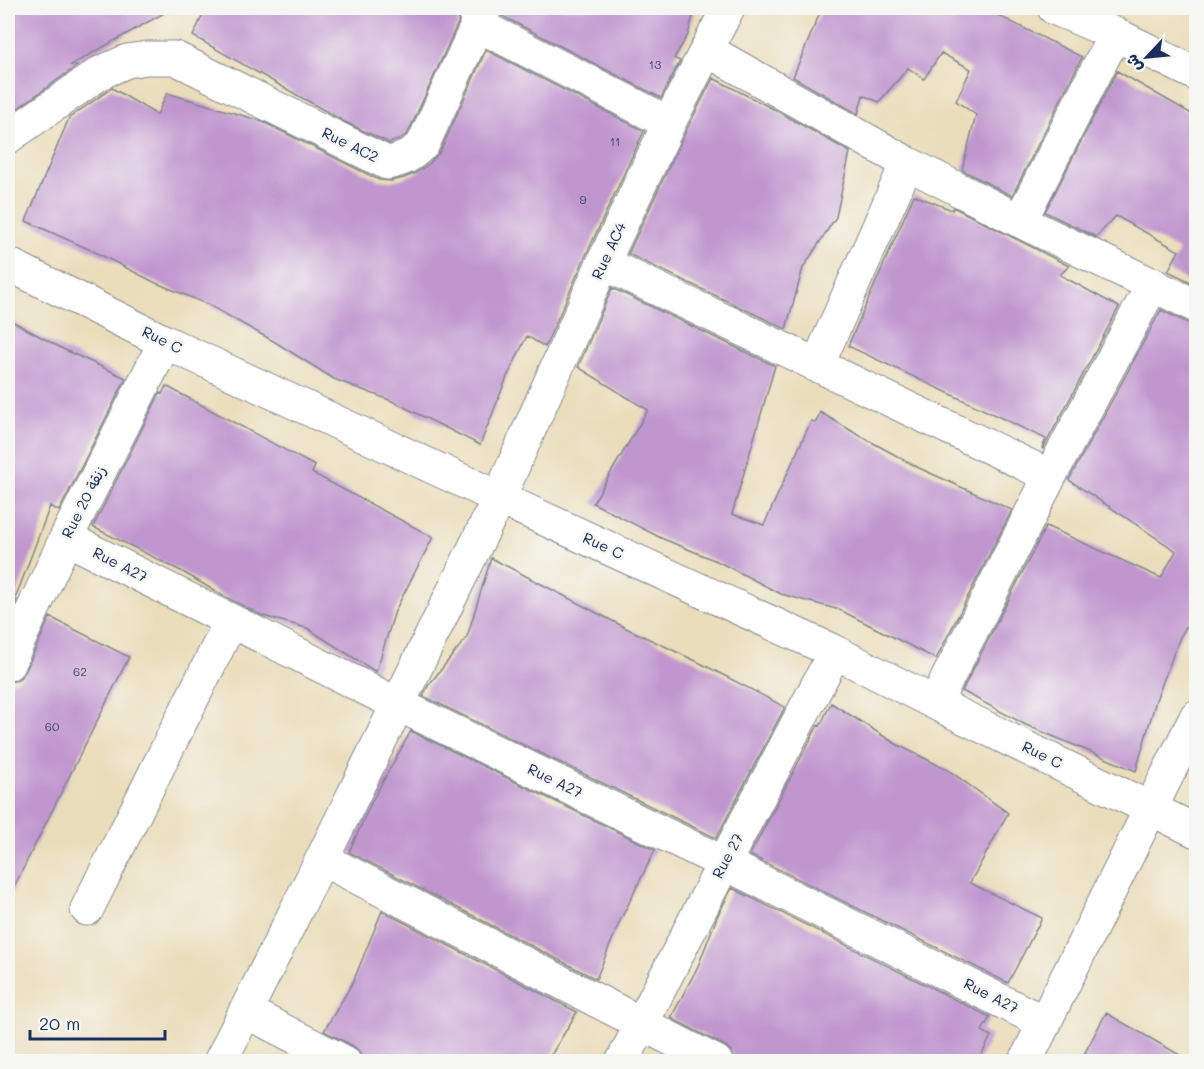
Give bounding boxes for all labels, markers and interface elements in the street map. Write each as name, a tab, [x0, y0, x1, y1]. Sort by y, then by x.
north arrow	[1117, 27, 1177, 87]
text: ش	[1120, 51, 1146, 76]
house number: 13	[649, 56, 661, 72]
street label: Rue AC2	[319, 122, 382, 166]
house number: 11	[610, 133, 620, 149]
house number: 9	[579, 191, 587, 207]
street label: Rue AC4	[586, 219, 630, 282]
street label: Rue C	[139, 321, 186, 358]
street label: Rue 20 زنقة	[56, 462, 110, 541]
street label: Rue C	[580, 527, 627, 563]
street label: Rue A27	[90, 542, 151, 586]
house number: 62	[73, 663, 87, 679]
house number: 60	[45, 718, 60, 734]
street label: Rue C	[1019, 736, 1066, 773]
street label: Rue A27	[525, 758, 586, 802]
street label: Rue 27	[707, 829, 747, 882]
street label: Rue A27	[961, 973, 1022, 1017]
scale bar	[30, 1003, 165, 1041]
text: 20 m	[39, 1011, 80, 1035]

